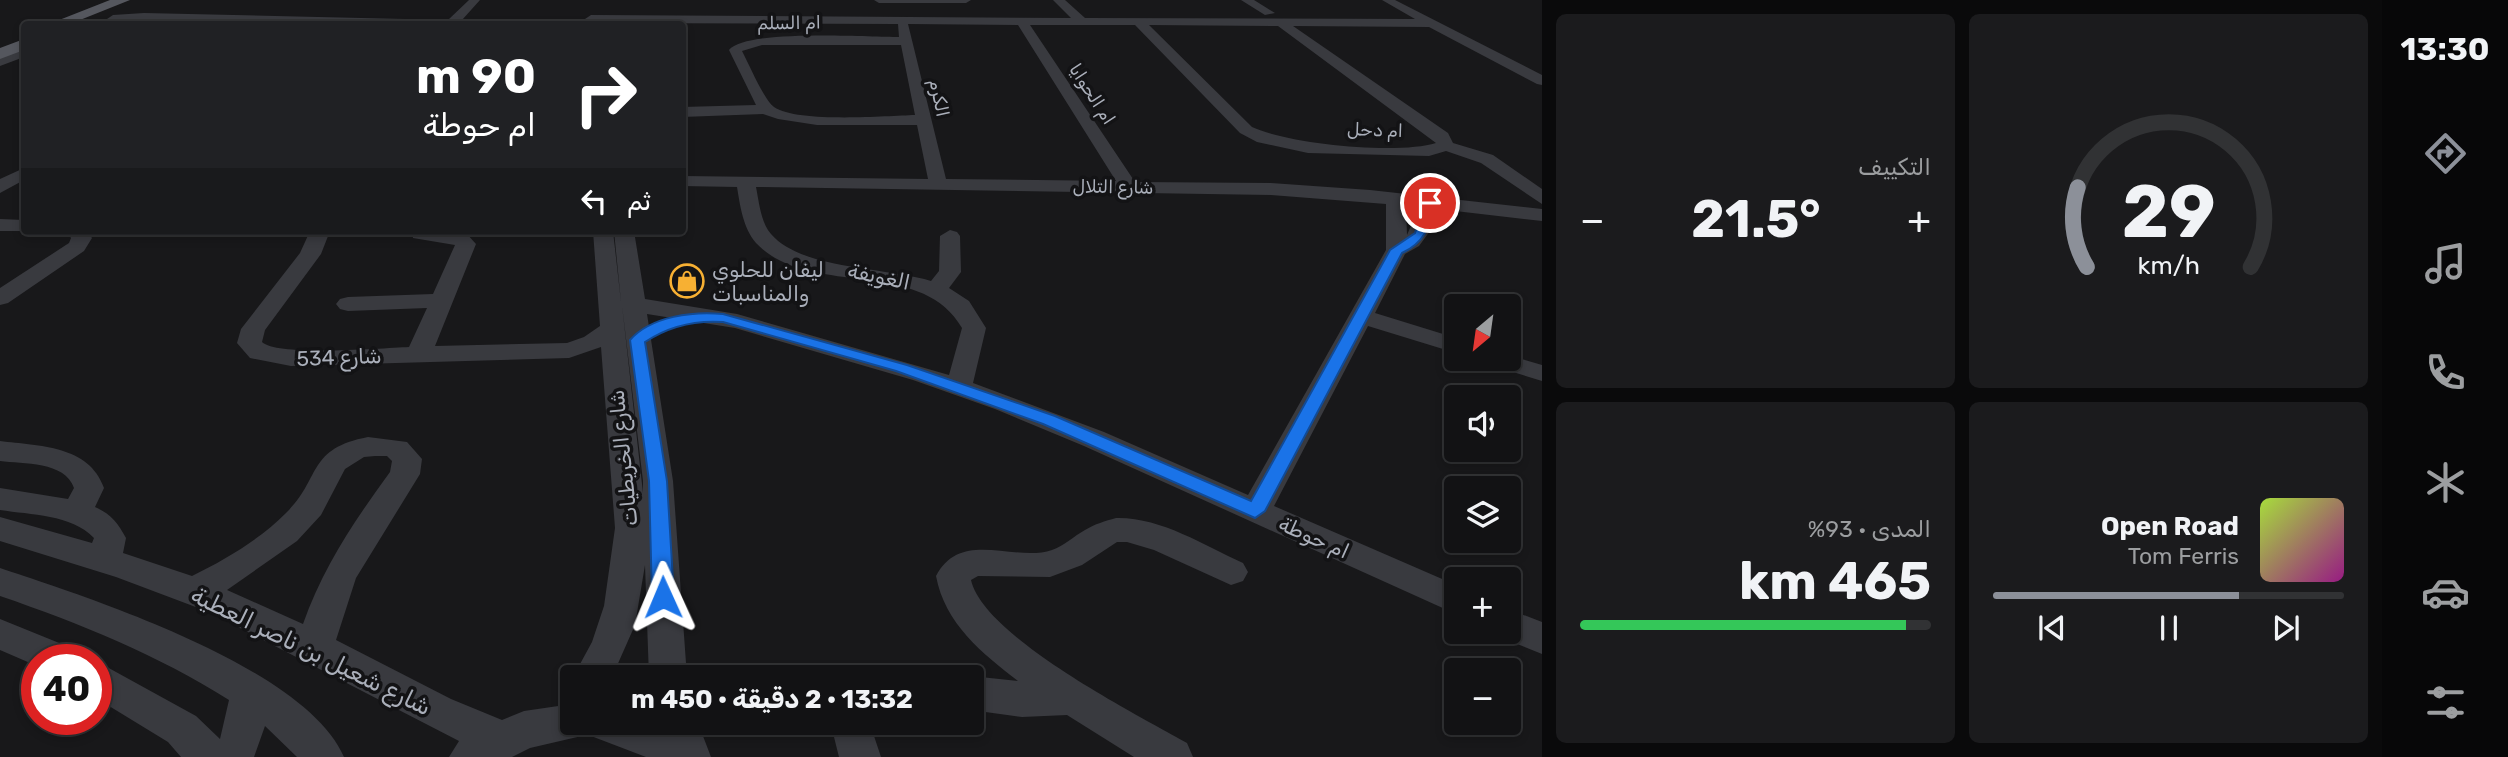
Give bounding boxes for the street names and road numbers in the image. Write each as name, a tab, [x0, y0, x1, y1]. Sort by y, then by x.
street label: ام السلم	[757, 11, 821, 36]
street label: ام الحوايا	[1064, 59, 1120, 129]
street label: الكرم	[924, 77, 954, 119]
street label: ام دحل	[1347, 118, 1403, 142]
street label: شارع التلال	[1072, 175, 1154, 200]
street label: الغويفة	[846, 257, 912, 295]
street label: شارع 534	[296, 343, 382, 373]
street label: شارع الخريطيات	[603, 389, 645, 527]
street label: ام حوطة	[1274, 510, 1353, 564]
street label: شارع شعيل بن ناصر العطية	[185, 581, 436, 723]

